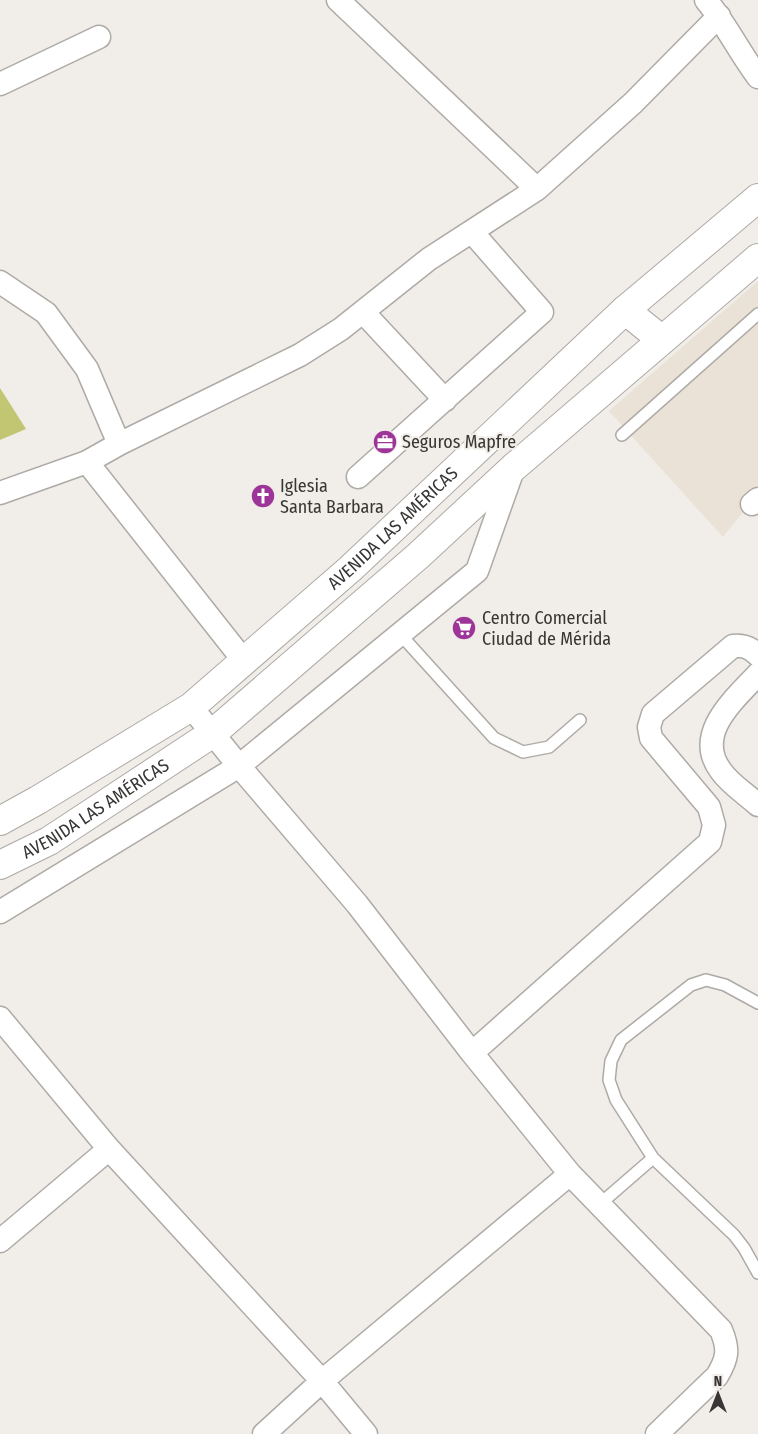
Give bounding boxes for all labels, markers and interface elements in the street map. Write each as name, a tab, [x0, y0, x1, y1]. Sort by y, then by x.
office icon: Seguros Mapfre	[372, 429, 398, 455]
place label: Seguros Mapfre	[402, 431, 516, 453]
street label: AVENIDA LAS AMÉRICAS	[323, 462, 462, 594]
place label: Iglesia Santa Barbara	[280, 475, 384, 518]
church icon: Iglesia Santa Barbara	[250, 483, 276, 509]
place label: Centro Comercial Ciudad de Mérida	[482, 607, 611, 650]
supermarket icon: Centro Comercial Ciudad de Mérida	[451, 615, 477, 641]
street label: AVENIDA LAS AMÉRICAS	[19, 754, 173, 863]
north arrow	[693, 1369, 743, 1419]
text: N	[714, 1373, 722, 1390]

